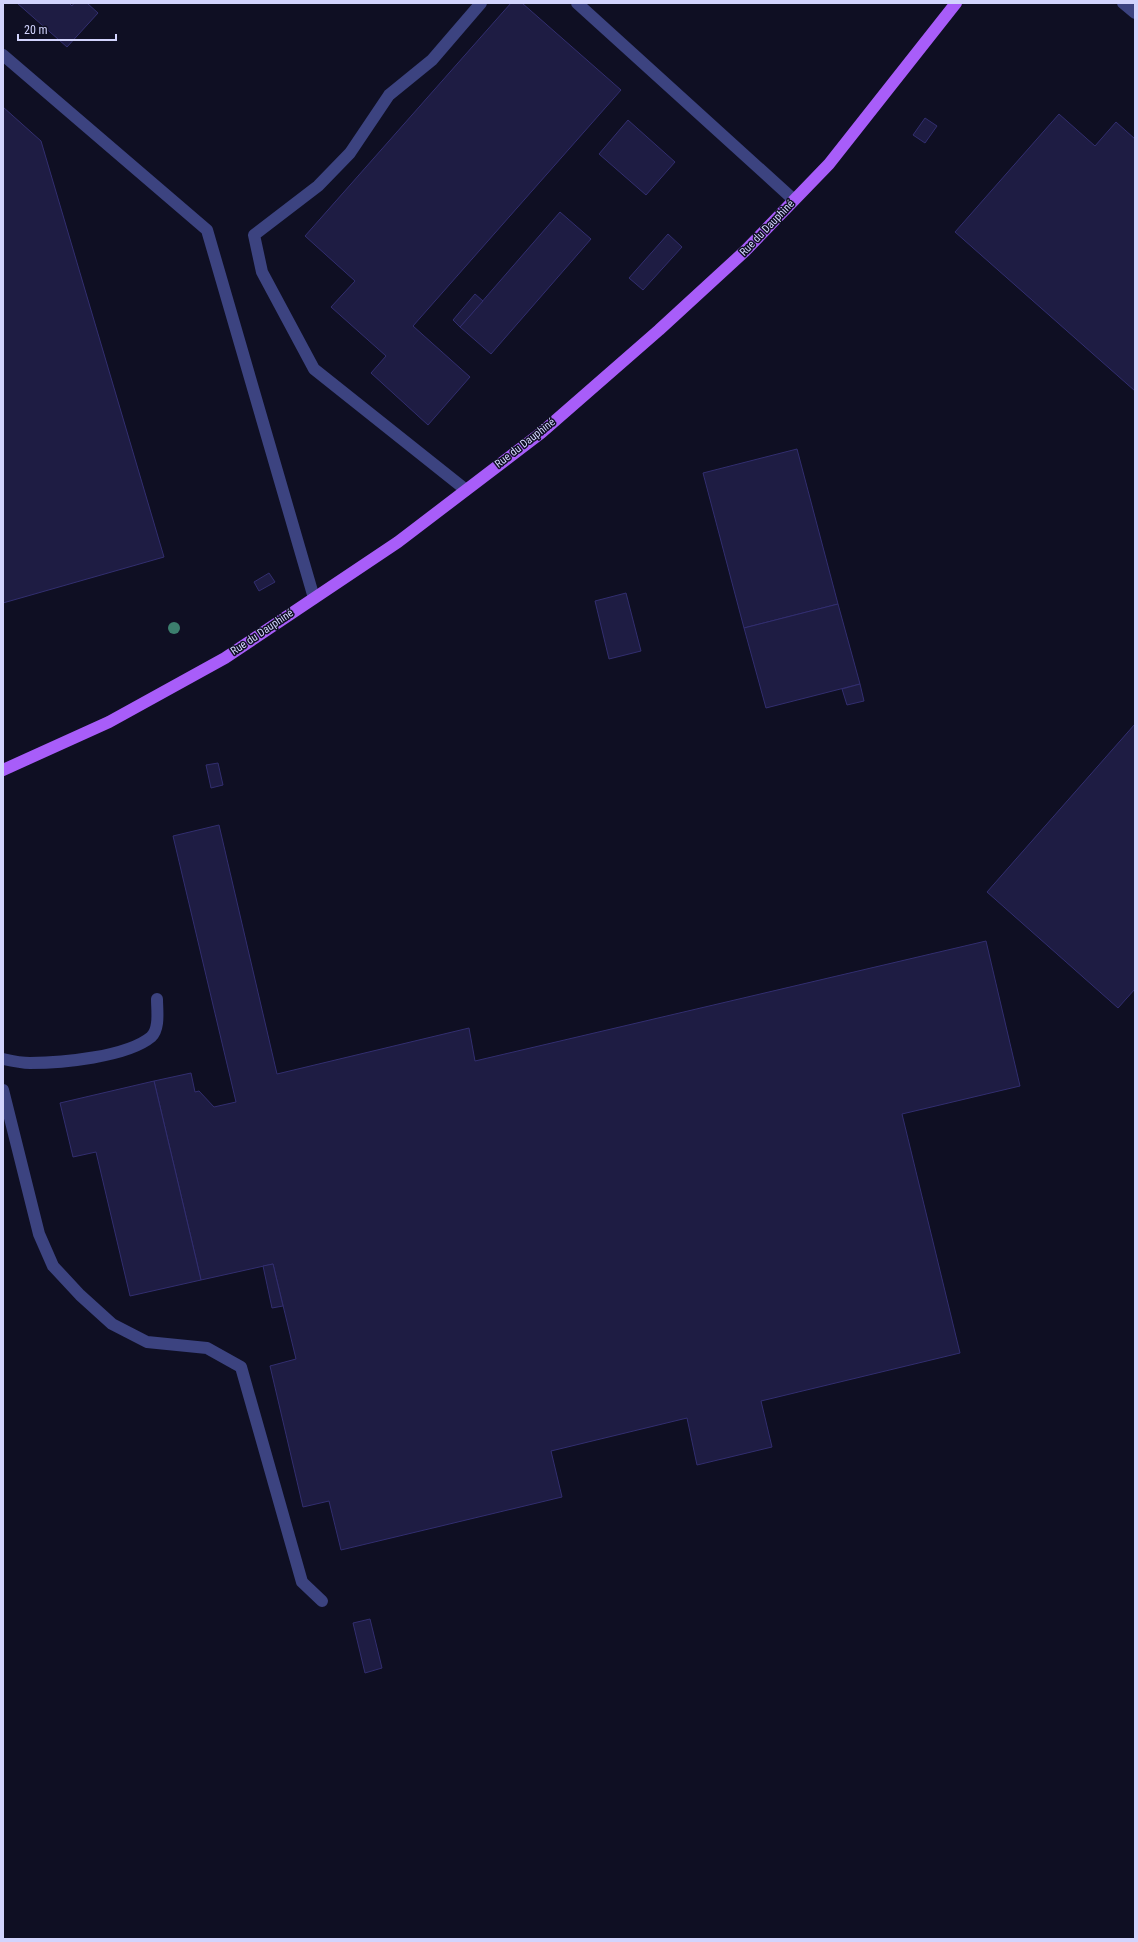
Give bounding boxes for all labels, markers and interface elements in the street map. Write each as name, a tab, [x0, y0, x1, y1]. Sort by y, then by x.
scale bar	[18, 16, 116, 42]
text: 20 m	[24, 23, 48, 37]
street label: Rue du Dauphiné	[737, 197, 797, 259]
street label: Rue du Dauphiné	[492, 415, 558, 471]
street label: Rue du Dauphiné	[228, 606, 296, 658]

